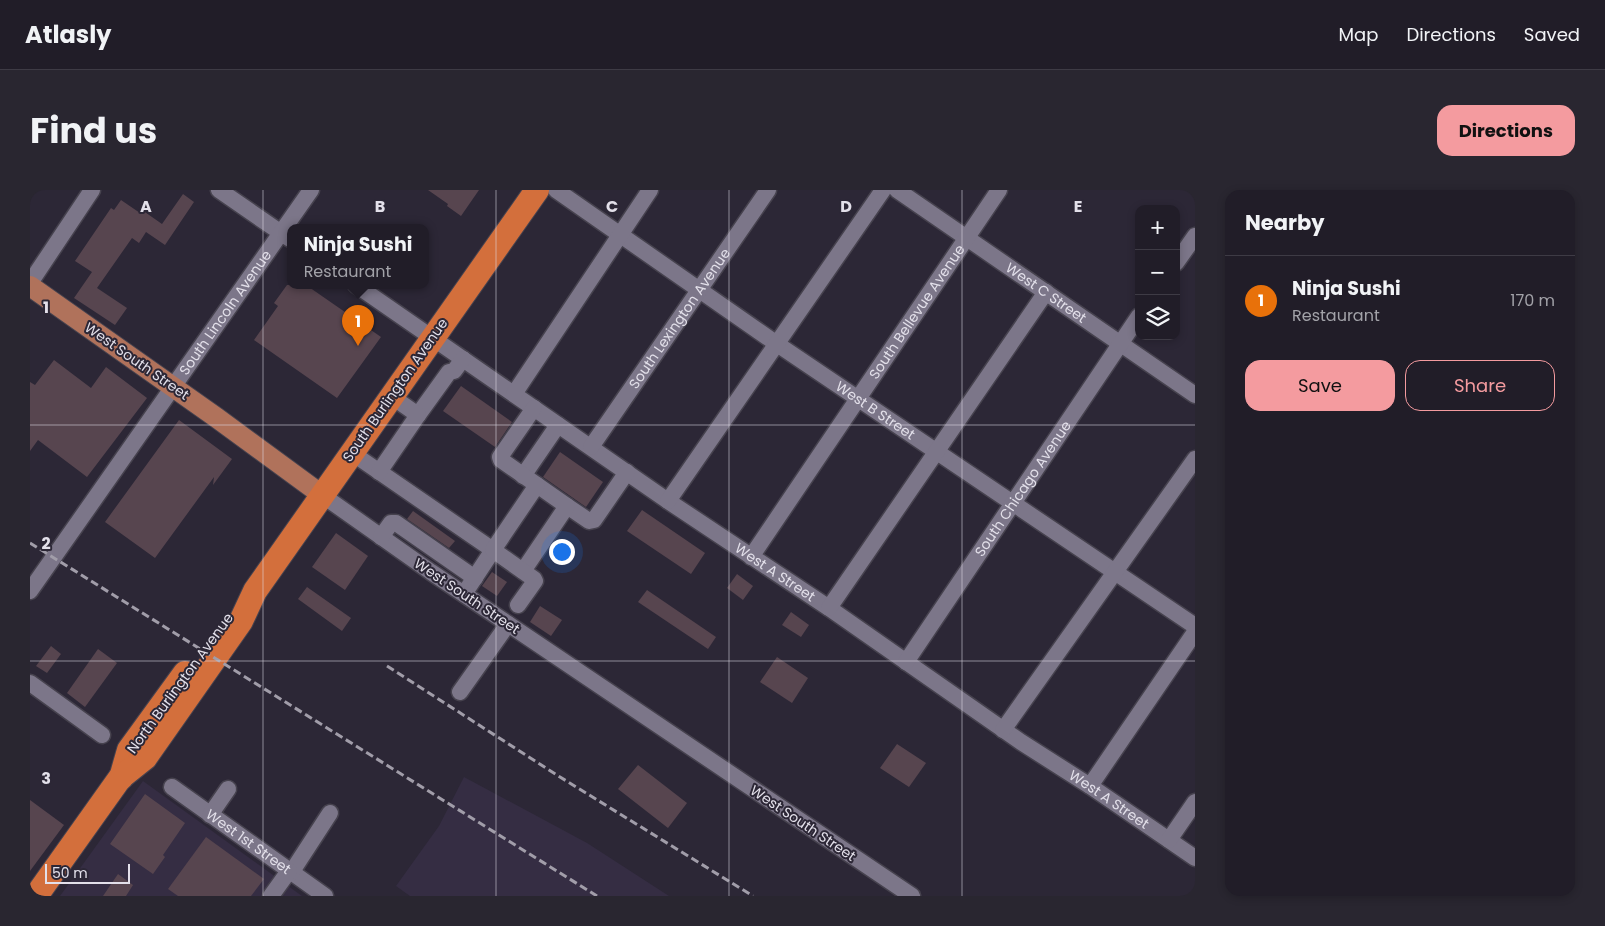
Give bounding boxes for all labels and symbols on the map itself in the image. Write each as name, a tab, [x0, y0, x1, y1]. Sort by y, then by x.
text: A	[140, 195, 152, 218]
text: B	[375, 195, 385, 218]
text: C	[606, 195, 618, 218]
text: D	[840, 195, 852, 218]
text: E	[1074, 195, 1082, 218]
street label: South Bellevue Avenue	[864, 240, 970, 383]
street label: South Lexington Avenue	[624, 244, 735, 393]
street label: South Lincoln Avenue	[174, 246, 276, 379]
street label: West C Street	[1002, 258, 1091, 328]
text: 1	[43, 296, 49, 319]
pin: 1	[342, 305, 374, 346]
street label: South Burlington Avenue	[338, 314, 453, 466]
street label: West South Street	[81, 317, 193, 405]
street label: West B Street	[832, 376, 919, 444]
street label: South Chicago Avenue	[970, 416, 1076, 561]
text: 2	[41, 532, 51, 555]
street label: West A Street	[731, 538, 819, 606]
your location	[549, 539, 575, 565]
street label: West South Street	[410, 553, 524, 639]
street label: North Burlington Avenue	[122, 608, 238, 757]
street label: West A Street	[1065, 765, 1153, 834]
text: 3	[41, 767, 51, 790]
street label: West South Street	[746, 780, 860, 866]
street label: West 1st Street	[202, 804, 295, 879]
scale bar	[45, 861, 130, 884]

